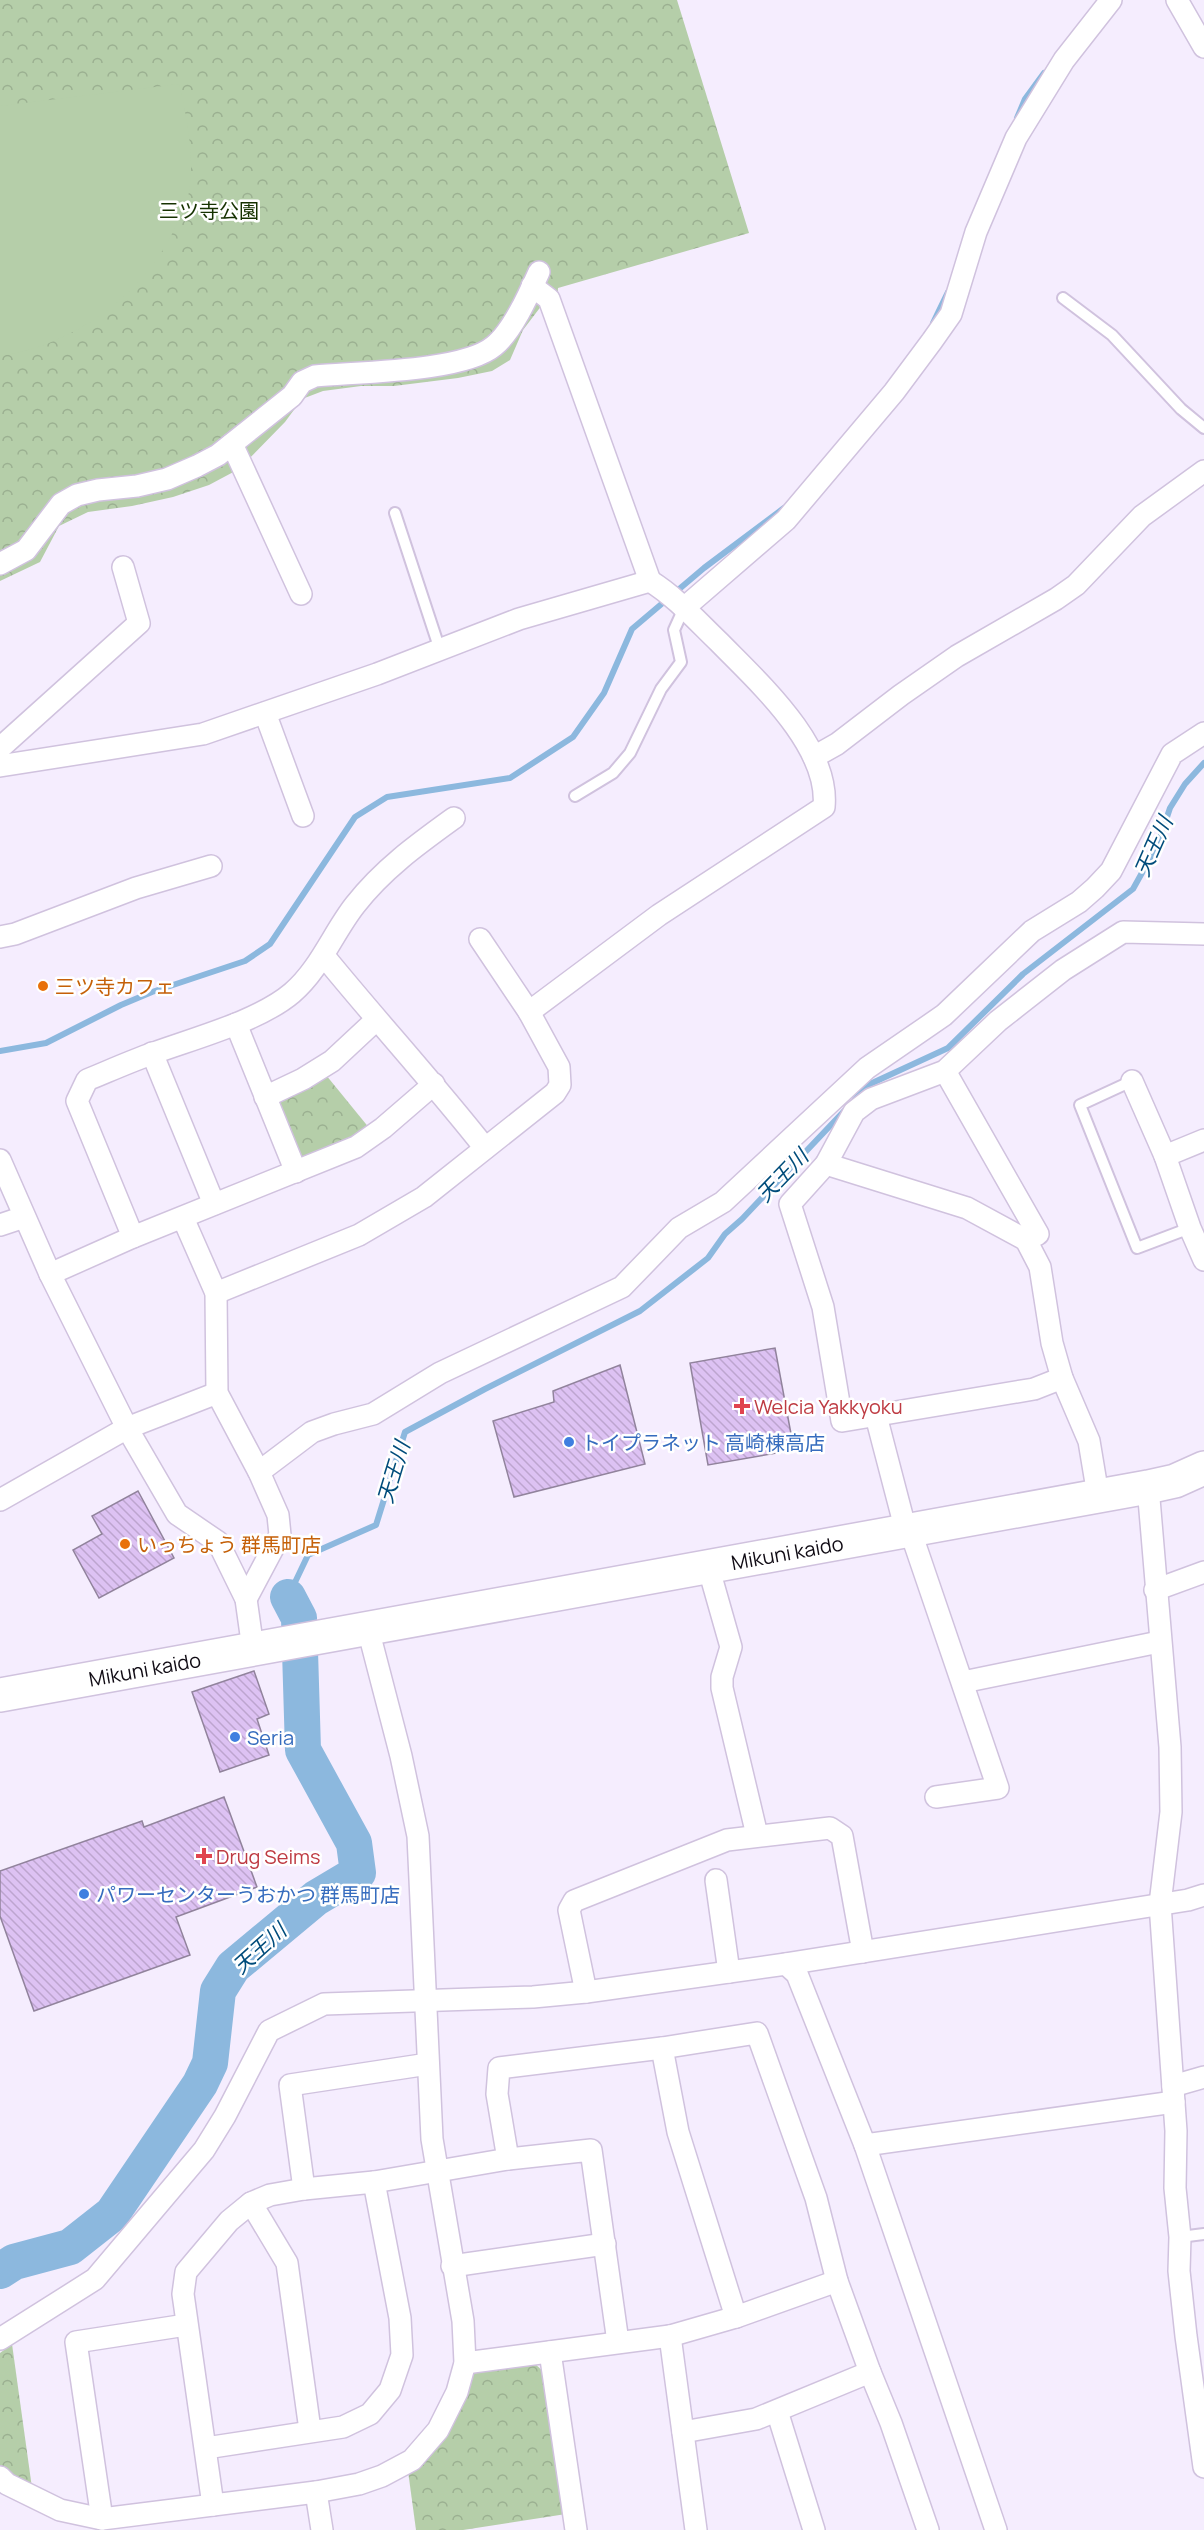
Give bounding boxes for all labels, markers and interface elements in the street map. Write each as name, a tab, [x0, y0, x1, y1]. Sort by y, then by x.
park label: 三ツ寺公園	[159, 197, 259, 224]
water label: 天王川	[1127, 810, 1179, 880]
place label: 三ツ寺カフェ	[55, 973, 175, 1000]
marker: 三ツ寺カフェ	[36, 979, 50, 993]
water label: 天王川	[750, 1141, 815, 1207]
place label: Welcia Yakkyoku	[754, 1393, 903, 1420]
marker: Welcia Yakkyoku	[735, 1399, 749, 1413]
place label: トイプラネット 高崎棟高店	[581, 1429, 825, 1456]
marker: トイプラネット 高崎棟高店	[562, 1435, 576, 1449]
water label: 天王川	[370, 1436, 416, 1506]
street label: Mikuni kaido	[729, 1529, 845, 1576]
place label: いっちょう 群馬町店	[137, 1531, 321, 1558]
marker: いっちょう 群馬町店	[118, 1537, 132, 1551]
street label: Mikuni kaido	[87, 1645, 203, 1692]
place label: Seria	[247, 1724, 294, 1751]
marker: Seria	[228, 1730, 242, 1744]
place label: Drug Seims	[216, 1843, 321, 1870]
marker: Drug Seims	[197, 1849, 211, 1863]
place label: パワーセンターうおかつ 群馬町店	[96, 1881, 400, 1908]
marker: パワーセンターうおかつ 群馬町店	[77, 1887, 91, 1901]
water label: 天王川	[226, 1915, 293, 1979]

